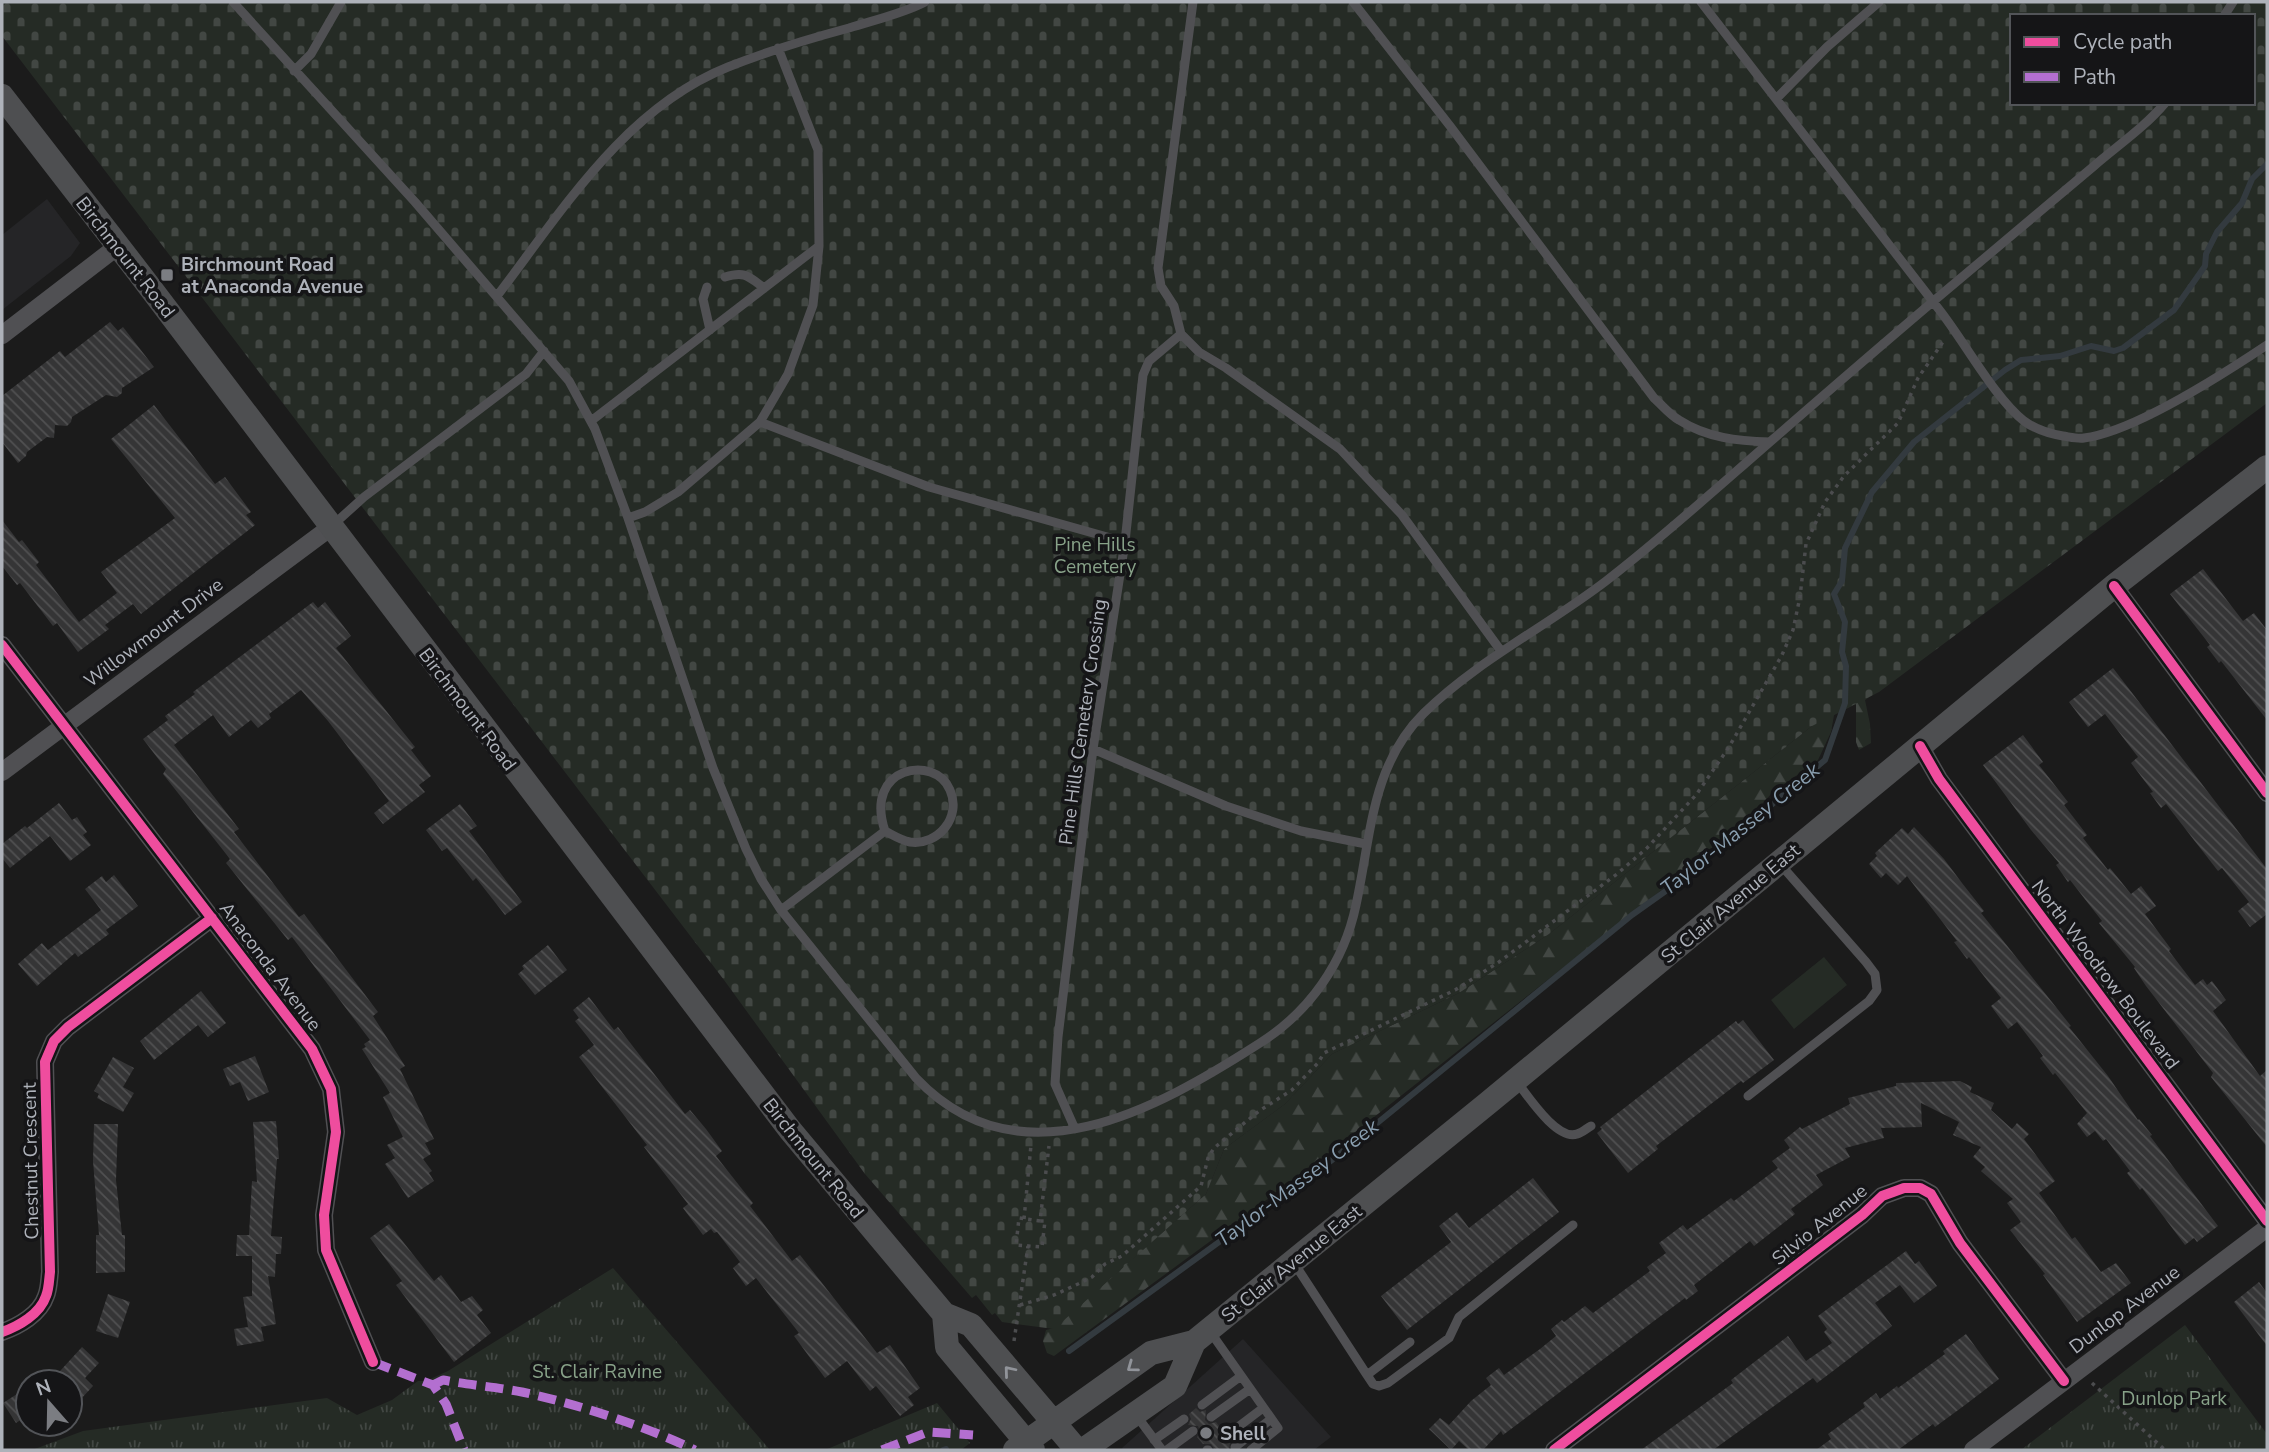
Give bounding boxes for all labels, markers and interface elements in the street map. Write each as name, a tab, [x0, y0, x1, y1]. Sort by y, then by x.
legend	[2010, 14, 2255, 105]
text: Cycle path	[2073, 28, 2172, 56]
text: Path	[2073, 63, 2116, 91]
street label: Birchmount Road	[70, 191, 181, 324]
place label: Birchmount Road at Anaconda Avenue	[181, 252, 363, 300]
marker: Birchmount Road at Anaconda Avenue	[159, 267, 175, 283]
park label: Pine Hills Cemetery	[1054, 532, 1136, 580]
street label: Willowmount Drive	[79, 572, 228, 694]
street label: Pine Hills Cemetery Crossing	[1053, 597, 1113, 847]
street label: Birchmount Road	[412, 643, 522, 776]
water label: Taylor-Massey Creek	[1654, 756, 1826, 902]
street label: St Clair Avenue East	[1656, 838, 1806, 970]
street label: North Woodrow Boulevard	[2025, 874, 2185, 1075]
street label: Anaconda Avenue	[213, 897, 327, 1036]
street label: Chestnut Crescent	[17, 1082, 45, 1240]
street label: Birchmount Road	[757, 1093, 870, 1224]
water label: Taylor-Massey Creek	[1210, 1112, 1385, 1254]
street label: Silvio Avenue	[1766, 1178, 1873, 1271]
street label: St Clair Avenue East	[1216, 1199, 1368, 1329]
street label: Dunlop Avenue	[2064, 1260, 2185, 1360]
park label: St. Clair Ravine	[532, 1359, 662, 1385]
one-way arrow	[1127, 1359, 1140, 1371]
one-way arrow	[1005, 1367, 1017, 1380]
north arrow	[14, 1368, 84, 1438]
text: N	[32, 1373, 55, 1403]
park label: Dunlop Park	[2121, 1386, 2227, 1412]
place label: Shell	[1220, 1421, 1266, 1447]
marker: Shell	[1198, 1425, 1214, 1441]

